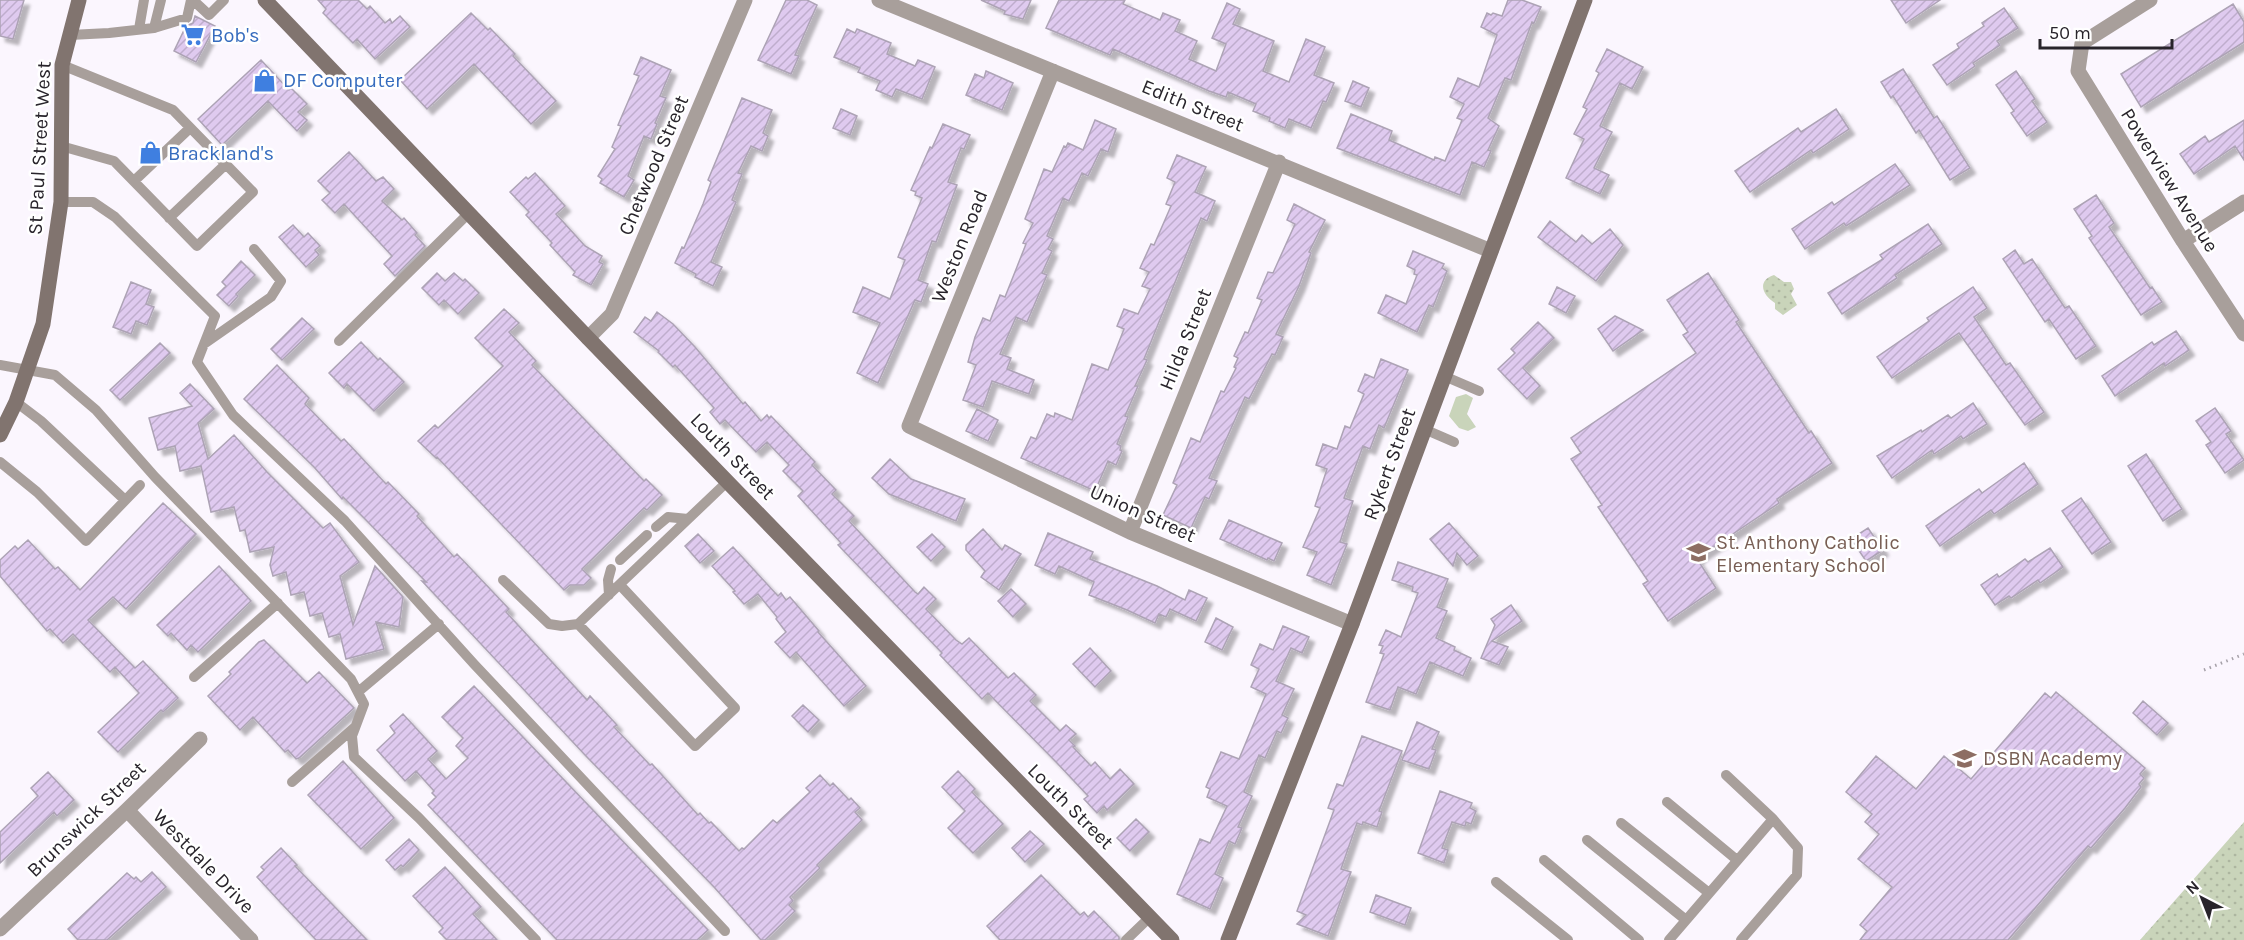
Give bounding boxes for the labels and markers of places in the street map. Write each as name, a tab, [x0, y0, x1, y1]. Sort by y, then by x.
supermarket icon: Bob's	[180, 22, 206, 48]
place label: Bob's	[211, 24, 259, 47]
shop icon: DF Computer	[252, 67, 278, 93]
place label: DF Computer	[283, 69, 403, 92]
shop icon: Brackland's	[137, 140, 163, 166]
place label: Brackland's	[168, 142, 274, 165]
place label: St. Anthony Catholic Elementary School	[1716, 531, 1900, 577]
school or university icon: St. Anthony Catholic Elementary School	[1685, 540, 1711, 566]
school or university icon: DSBN Academy	[1952, 745, 1978, 771]
place label: DSBN Academy	[1983, 747, 2122, 770]

